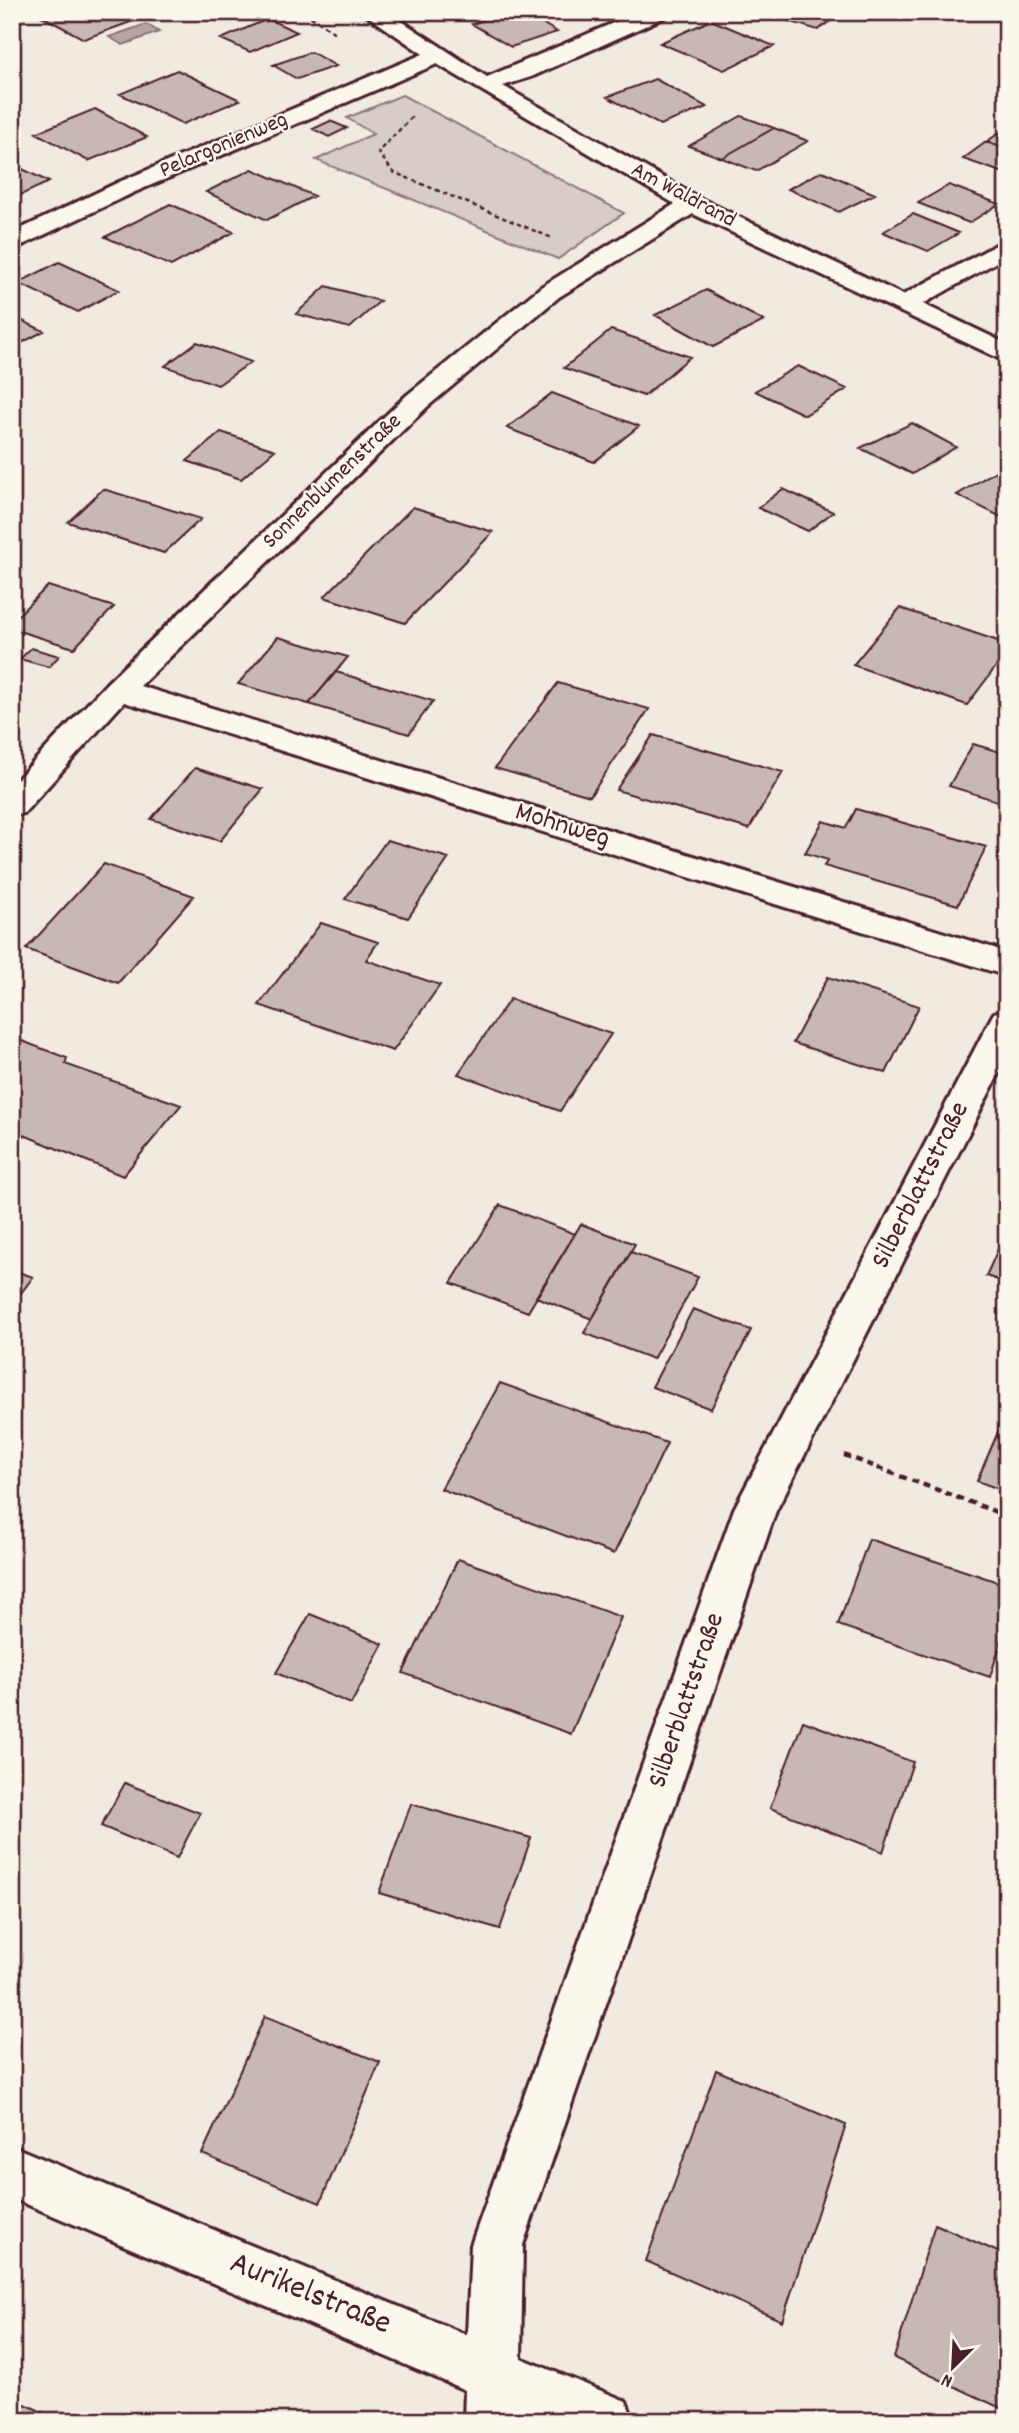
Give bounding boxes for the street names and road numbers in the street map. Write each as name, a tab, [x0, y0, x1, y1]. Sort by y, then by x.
street label: Pelargonienweg	[155, 104, 293, 188]
street label: Am Waldrand	[625, 155, 741, 237]
street label: Sonnenblumenstraße	[256, 407, 410, 557]
street label: Mohnweg	[510, 794, 614, 860]
street label: Silberblattstraße	[863, 1095, 981, 1277]
street label: Silberblattstraße	[639, 1608, 737, 1794]
street label: Aurikelstraße	[222, 2241, 398, 2349]

